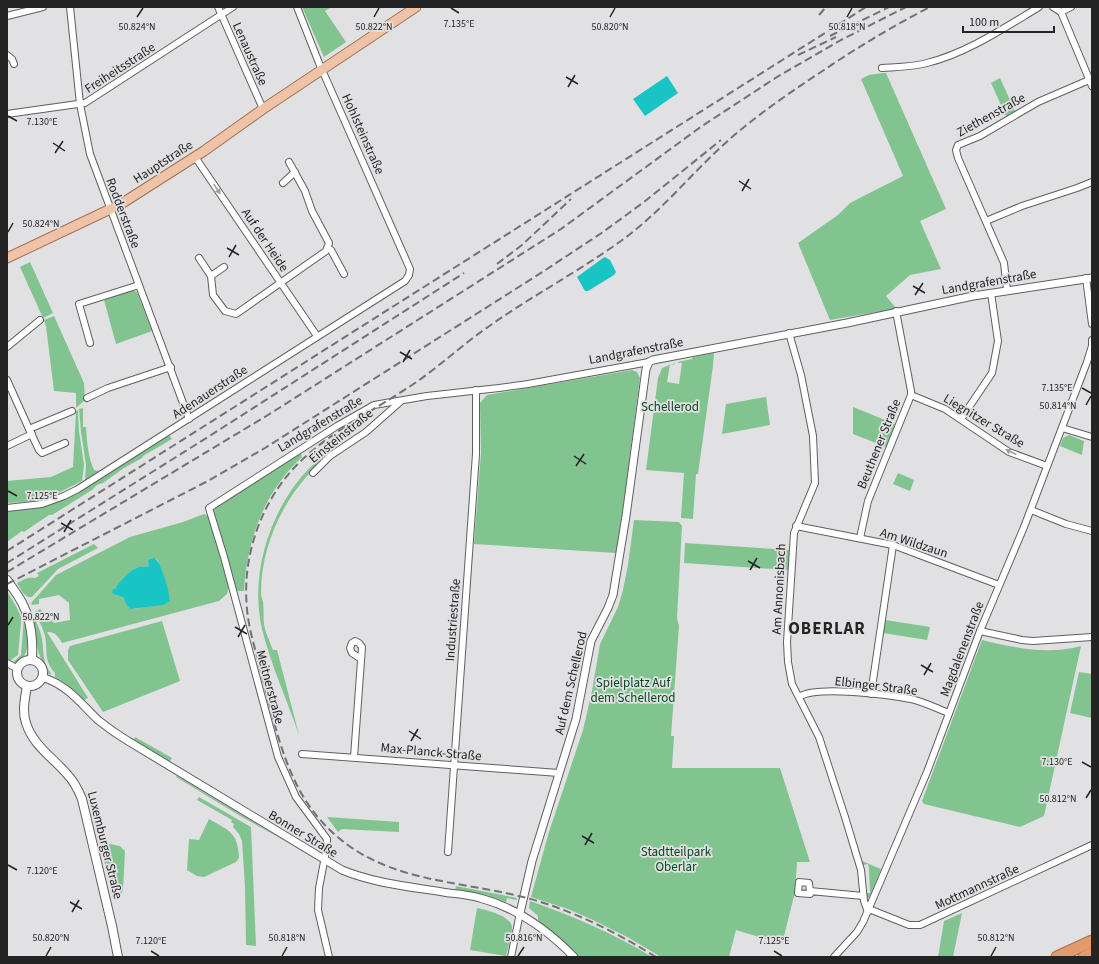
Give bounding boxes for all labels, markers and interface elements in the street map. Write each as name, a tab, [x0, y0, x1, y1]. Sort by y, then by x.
scale bar	[963, 8, 1054, 34]
text: 100 m	[969, 14, 999, 31]
text: 7.135°E	[444, 17, 474, 31]
street label: Lenaustraße	[228, 19, 272, 89]
text: 50.824°N	[118, 20, 156, 34]
text: 50.822°N	[355, 20, 393, 34]
text: 50.820°N	[591, 20, 629, 34]
text: 50.818°N	[828, 20, 866, 34]
street label: Freiheitsstraße	[81, 38, 159, 98]
street label: Ziethenstraße	[953, 89, 1029, 141]
street label: Hohlsteinstraße	[337, 91, 389, 177]
text: 7.130°E	[27, 115, 57, 129]
street label: Hauptstraße	[130, 136, 196, 188]
street label: Rodderstraße	[101, 175, 145, 251]
one-way arrow	[213, 184, 221, 194]
street label: Auf der Heide	[237, 205, 293, 275]
text: 50.824°N	[22, 217, 60, 231]
street label: Landgrafenstraße	[940, 265, 1038, 299]
street label: Landgrafenstraße	[587, 333, 685, 369]
street label: Adenauerstraße	[169, 361, 251, 423]
text: 7.135°E	[1042, 381, 1072, 395]
street label: Liegnitzer Straße	[940, 390, 1028, 452]
street label: Landgrafenstraße	[274, 392, 366, 456]
street label: Beuthener Straße	[853, 396, 905, 492]
park label: Schellerod	[641, 398, 699, 416]
text: 50.814°N	[1039, 399, 1077, 413]
street label: Einsteinstraße	[305, 405, 377, 467]
one-way arrow	[1005, 449, 1017, 455]
text: 7.125°E	[27, 489, 57, 503]
street label: Am Wildzaun	[878, 524, 950, 562]
street label: Am Annonisbach	[768, 543, 790, 635]
street label: Industriestraße	[441, 578, 465, 662]
street label: Magdalenenstraße	[936, 599, 988, 699]
text: 50.822°N	[22, 610, 60, 624]
district label: OBERLAR	[788, 617, 866, 641]
street label: Auf dem Schellerod	[550, 630, 592, 736]
street label: Meitnerstraße	[251, 648, 289, 726]
street label: Elbinger Straße	[834, 672, 918, 700]
park label: Spielplatz Auf dem Schellerod	[590, 674, 676, 707]
street label: Max-Planck-Straße	[380, 739, 482, 765]
text: 7.130°E	[1042, 755, 1072, 769]
street label: Luxemburger Straße	[83, 789, 127, 901]
text: 50.812°N	[1039, 792, 1077, 806]
street label: Bonner Straße	[265, 806, 341, 862]
park label: Stadtteilpark Oberlar	[641, 843, 712, 876]
street label: Mottmannstraße	[932, 860, 1022, 914]
text: 7.120°E	[27, 864, 57, 878]
text: 50.820°N	[32, 931, 70, 945]
text: 50.818°N	[268, 931, 306, 945]
text: 50.816°N	[505, 931, 543, 945]
text: 50.812°N	[977, 931, 1015, 945]
text: 7.120°E	[136, 934, 166, 948]
text: 7.125°E	[759, 934, 789, 948]

